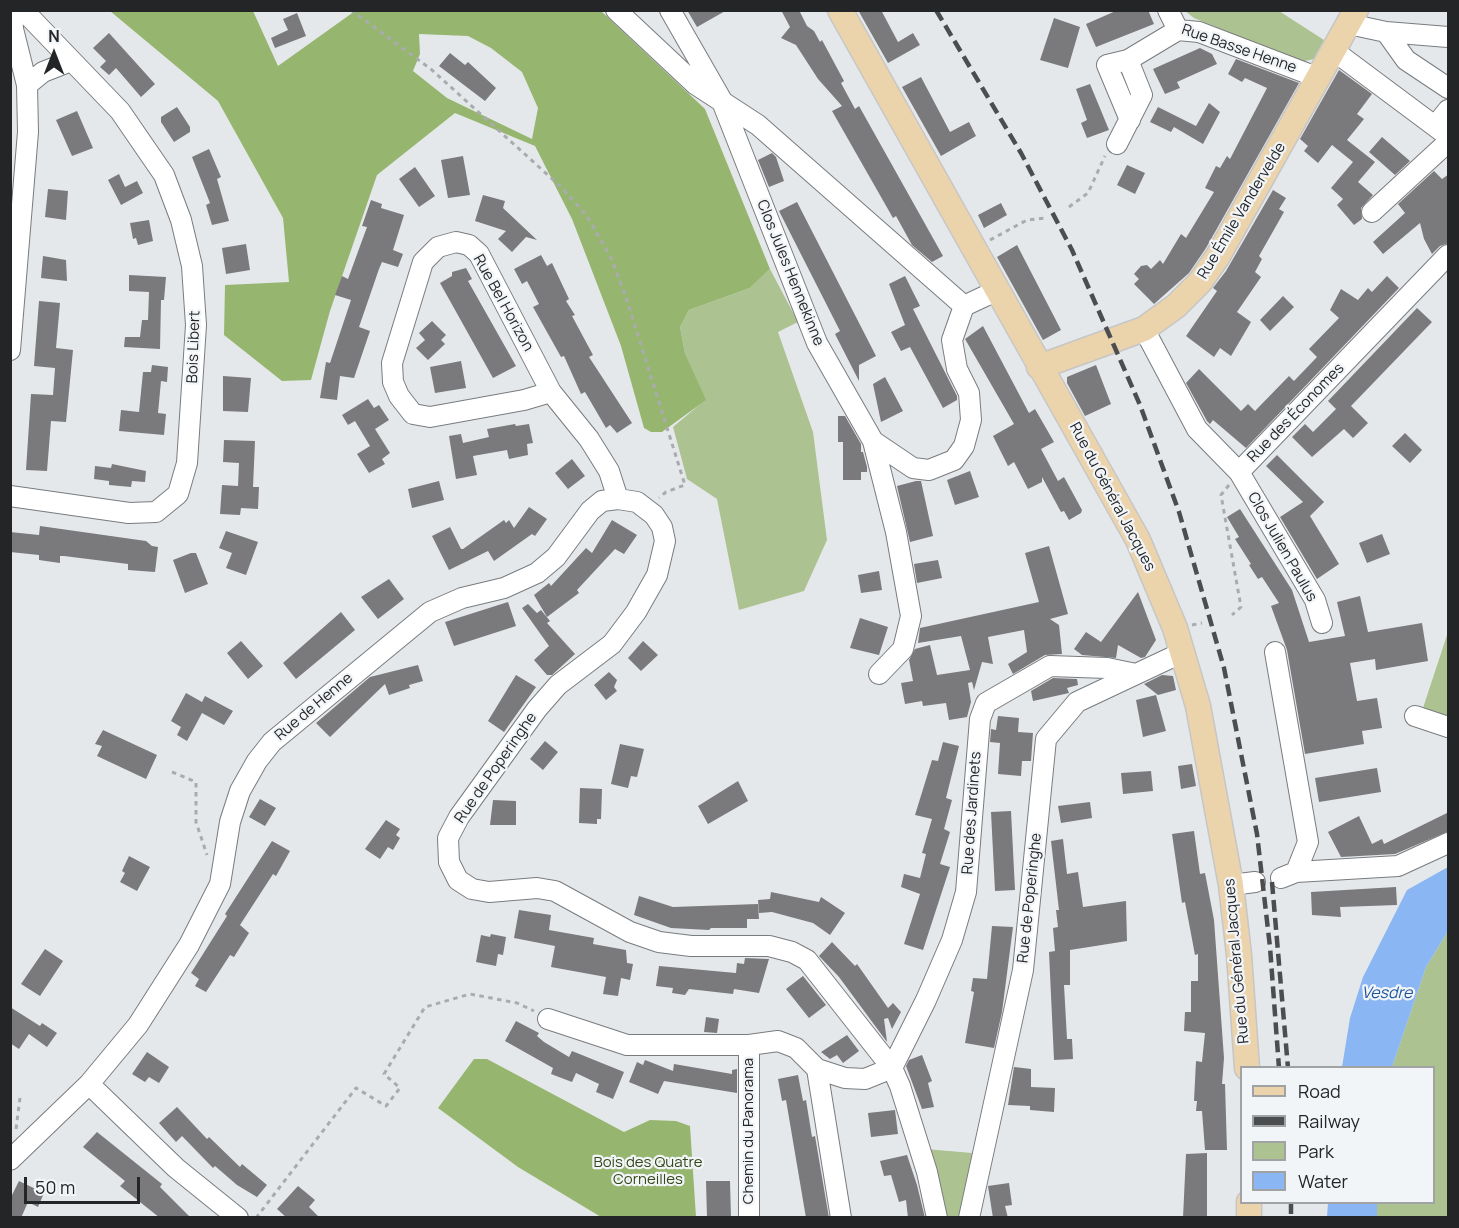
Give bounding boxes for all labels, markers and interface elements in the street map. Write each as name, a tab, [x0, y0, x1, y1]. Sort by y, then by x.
street label: Rue Basse Henne	[1179, 21, 1299, 77]
north arrow	[24, 24, 84, 84]
text: N	[48, 25, 60, 47]
street label: Rue Émile Vandervelde	[1194, 139, 1290, 283]
street label: Clos Jules Hennekinne	[752, 197, 828, 349]
street label: Rue Bel Horizon	[469, 252, 537, 354]
street label: Bois Libert	[184, 310, 204, 384]
street label: Rue des Économes	[1244, 360, 1348, 466]
street label: Rue du Général Jacques	[1065, 420, 1159, 574]
street label: Clos Julien Paulus	[1243, 489, 1321, 605]
street label: Rue de Henne	[271, 669, 357, 745]
street label: Rue de Poperinghe	[451, 709, 541, 827]
street label: Rue des Jardinets	[959, 751, 985, 875]
street label: Rue de Poperinghe	[1014, 832, 1046, 964]
street label: Rue du Général Jacques	[1221, 878, 1253, 1044]
water label: Vesdre	[1362, 984, 1412, 1004]
street label: Chemin du Panorama	[740, 1058, 758, 1204]
legend	[1240, 1066, 1435, 1204]
text: Road	[1298, 1079, 1341, 1103]
text: Railway	[1298, 1109, 1360, 1133]
text: Park	[1298, 1139, 1334, 1163]
park label: Bois des Quatre Corneilles	[593, 1154, 703, 1189]
scale bar	[27, 1165, 142, 1203]
text: Water	[1298, 1169, 1348, 1193]
text: 50 m	[35, 1175, 75, 1199]

